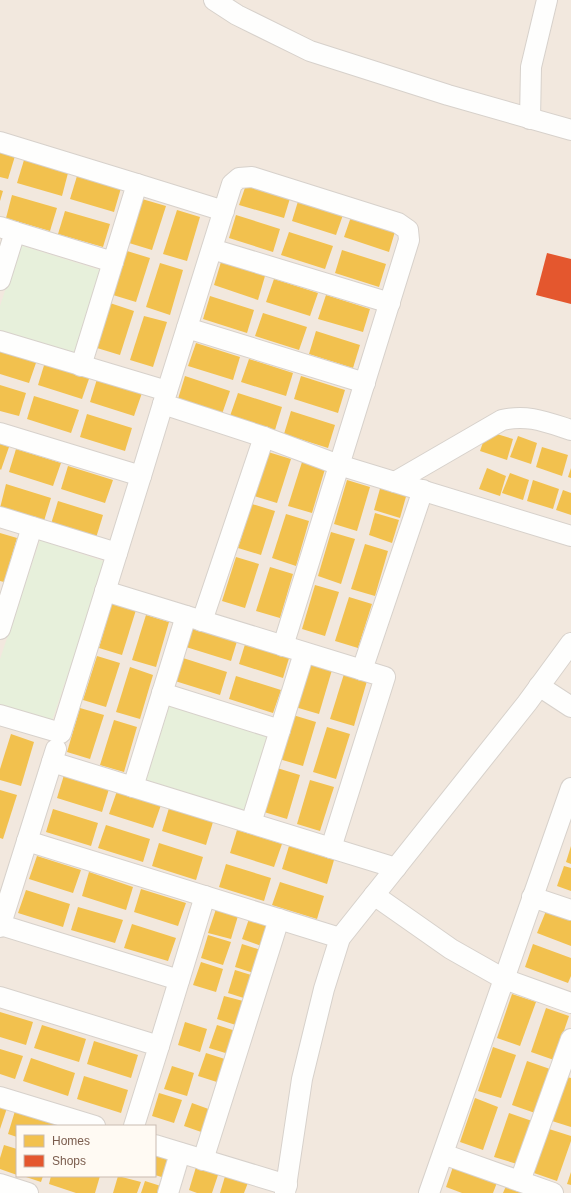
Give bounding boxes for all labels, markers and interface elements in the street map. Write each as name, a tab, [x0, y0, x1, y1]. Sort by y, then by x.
legend	[16, 1125, 156, 1177]
text: Homes	[52, 1134, 90, 1148]
text: Shops	[52, 1154, 86, 1168]

